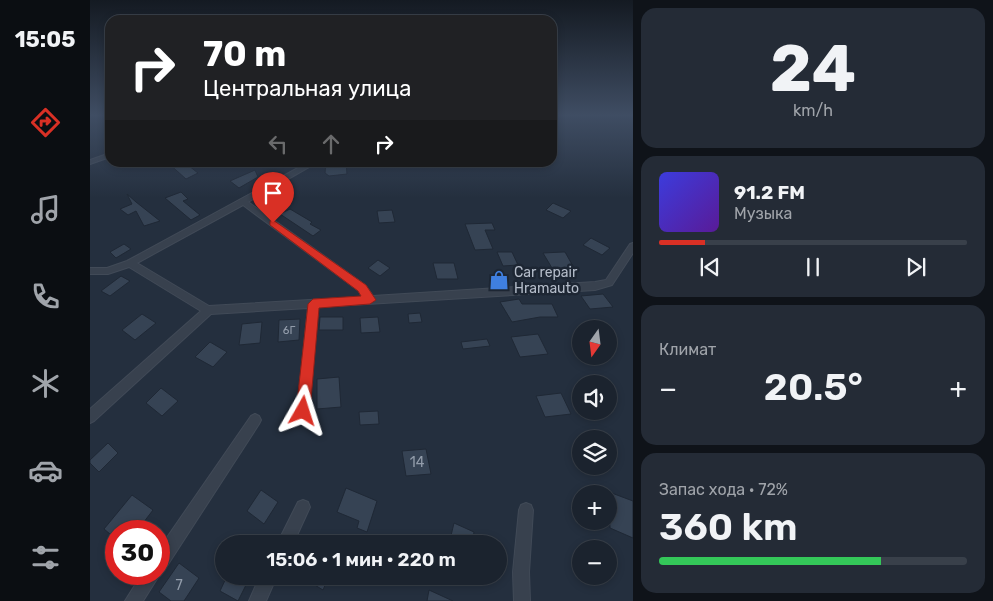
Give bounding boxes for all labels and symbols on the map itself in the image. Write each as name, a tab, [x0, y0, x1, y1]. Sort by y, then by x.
pin	[252, 172, 294, 223]
place label: Car repair Hramauto	[514, 264, 579, 297]
shop icon: Car repair Hramauto	[488, 269, 510, 291]
north arrow	[572, 320, 618, 365]
house number: 6Г	[283, 324, 295, 337]
position arrow	[276, 384, 328, 436]
house number: 14	[410, 454, 425, 471]
speed limit sign: 30	[105, 520, 170, 585]
house number: 7	[175, 577, 183, 594]

